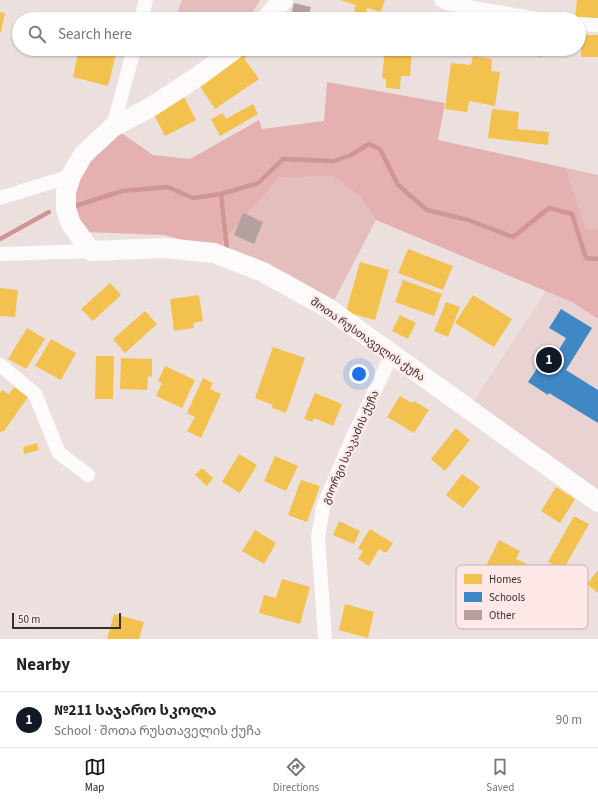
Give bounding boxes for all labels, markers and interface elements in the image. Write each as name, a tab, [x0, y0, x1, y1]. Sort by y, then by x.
search box	[12, 12, 586, 56]
icon: search	[26, 23, 48, 45]
text: Search here	[58, 24, 132, 45]
street label: შოთა რუსთაველის ქუჩა	[307, 294, 428, 385]
pin: 1	[536, 345, 562, 375]
your location	[349, 364, 369, 384]
street label: გიორგი სააკაძის ქუჩა	[318, 388, 382, 507]
legend	[456, 565, 588, 629]
text: Homes	[489, 572, 522, 587]
text: Schools	[489, 590, 526, 605]
text: Other	[489, 608, 515, 623]
scale bar	[12, 611, 121, 630]
text: 50 m	[18, 612, 40, 627]
text: Nearby	[16, 653, 70, 677]
text: №211 საჯარო სკოლა	[54, 700, 217, 721]
text: 1	[26, 711, 32, 729]
text: 90 m	[556, 711, 582, 729]
text: School · შოთა რუსთაველის ქუჩა	[54, 722, 261, 740]
tab: Map	[84, 756, 106, 795]
tab: Directions	[273, 756, 319, 795]
tab: Saved	[486, 756, 514, 795]

